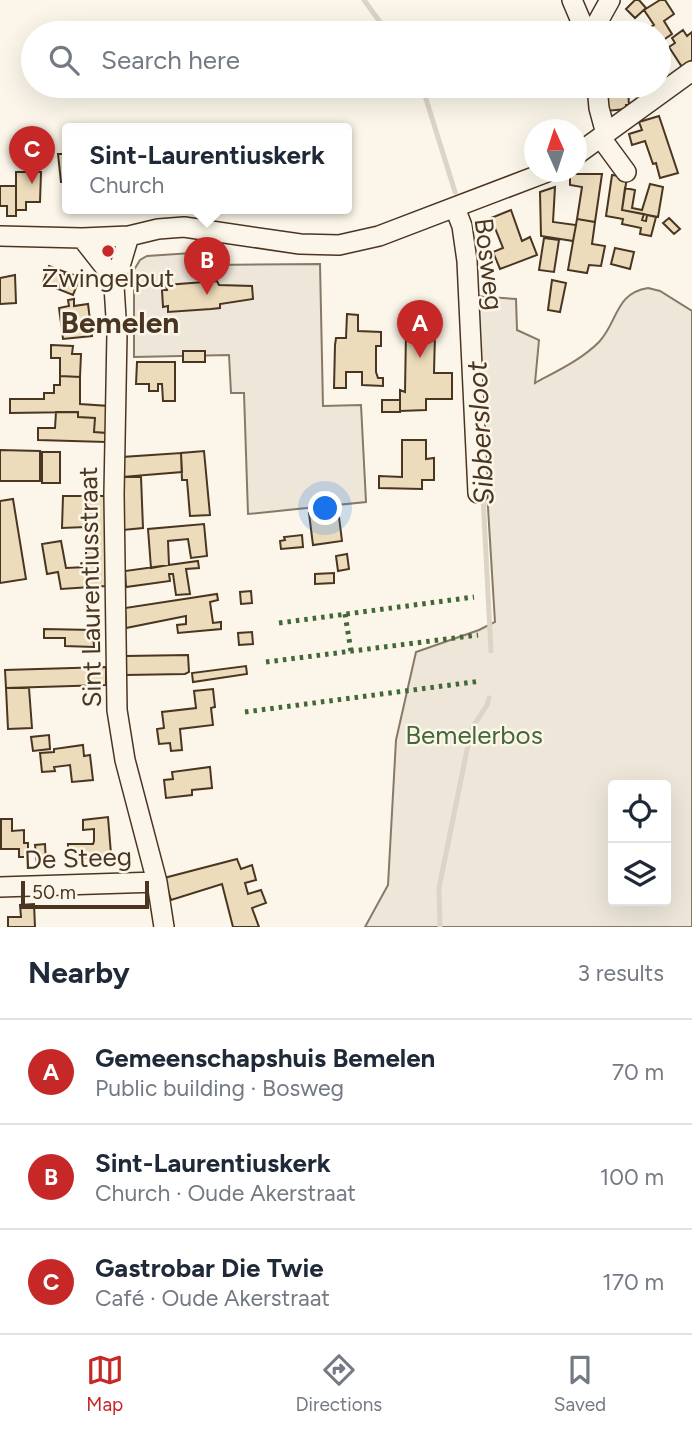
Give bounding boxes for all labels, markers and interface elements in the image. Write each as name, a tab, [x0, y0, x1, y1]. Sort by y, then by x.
search box	[21, 21, 671, 98]
icon: search	[45, 41, 83, 79]
text: Search here	[101, 44, 240, 76]
north arrow	[524, 119, 587, 182]
popup	[62, 123, 352, 214]
pin: C	[9, 126, 55, 184]
text: Sint-Laurentiuskerk	[89, 139, 325, 171]
text: Church	[89, 171, 164, 199]
street label: Bosweg	[467, 216, 511, 312]
pin: B	[184, 237, 230, 295]
marker: Zwingelput	[100, 243, 116, 259]
place label: Zwingelput	[42, 262, 174, 294]
pin: A	[397, 300, 443, 358]
district label: Bemelen	[61, 304, 179, 341]
water label: Sibbersloot	[459, 360, 501, 506]
street label: Sint Laurentiusstraat	[72, 466, 108, 708]
your location	[308, 491, 342, 525]
park label: Bemelerbos	[405, 719, 543, 751]
map controls	[608, 780, 671, 906]
button: locate	[608, 780, 671, 843]
street label: De Steeg	[24, 840, 132, 876]
button: layers	[608, 843, 671, 906]
scale bar	[21, 878, 149, 910]
text: 50 m	[32, 881, 76, 904]
text: Nearby	[28, 954, 130, 991]
text: 3 results	[577, 959, 664, 987]
text: Gemeenschapshuis Bemelen	[95, 1042, 435, 1074]
text: A	[43, 1058, 59, 1086]
text: 70 m	[612, 1058, 664, 1086]
text: Public building · Bosweg	[95, 1074, 344, 1102]
text: Sint-Laurentiuskerk	[95, 1147, 331, 1179]
text: B	[44, 1163, 58, 1191]
text: 100 m	[600, 1163, 664, 1191]
text: Church · Oude Akerstraat	[95, 1179, 356, 1207]
text: Gastrobar Die Twie	[95, 1252, 324, 1284]
text: C	[43, 1268, 59, 1296]
text: 170 m	[602, 1268, 664, 1296]
text: Café · Oude Akerstraat	[95, 1284, 330, 1312]
tab: Map	[86, 1351, 124, 1416]
tab: Directions	[295, 1351, 382, 1416]
tab: Saved	[554, 1351, 606, 1416]

